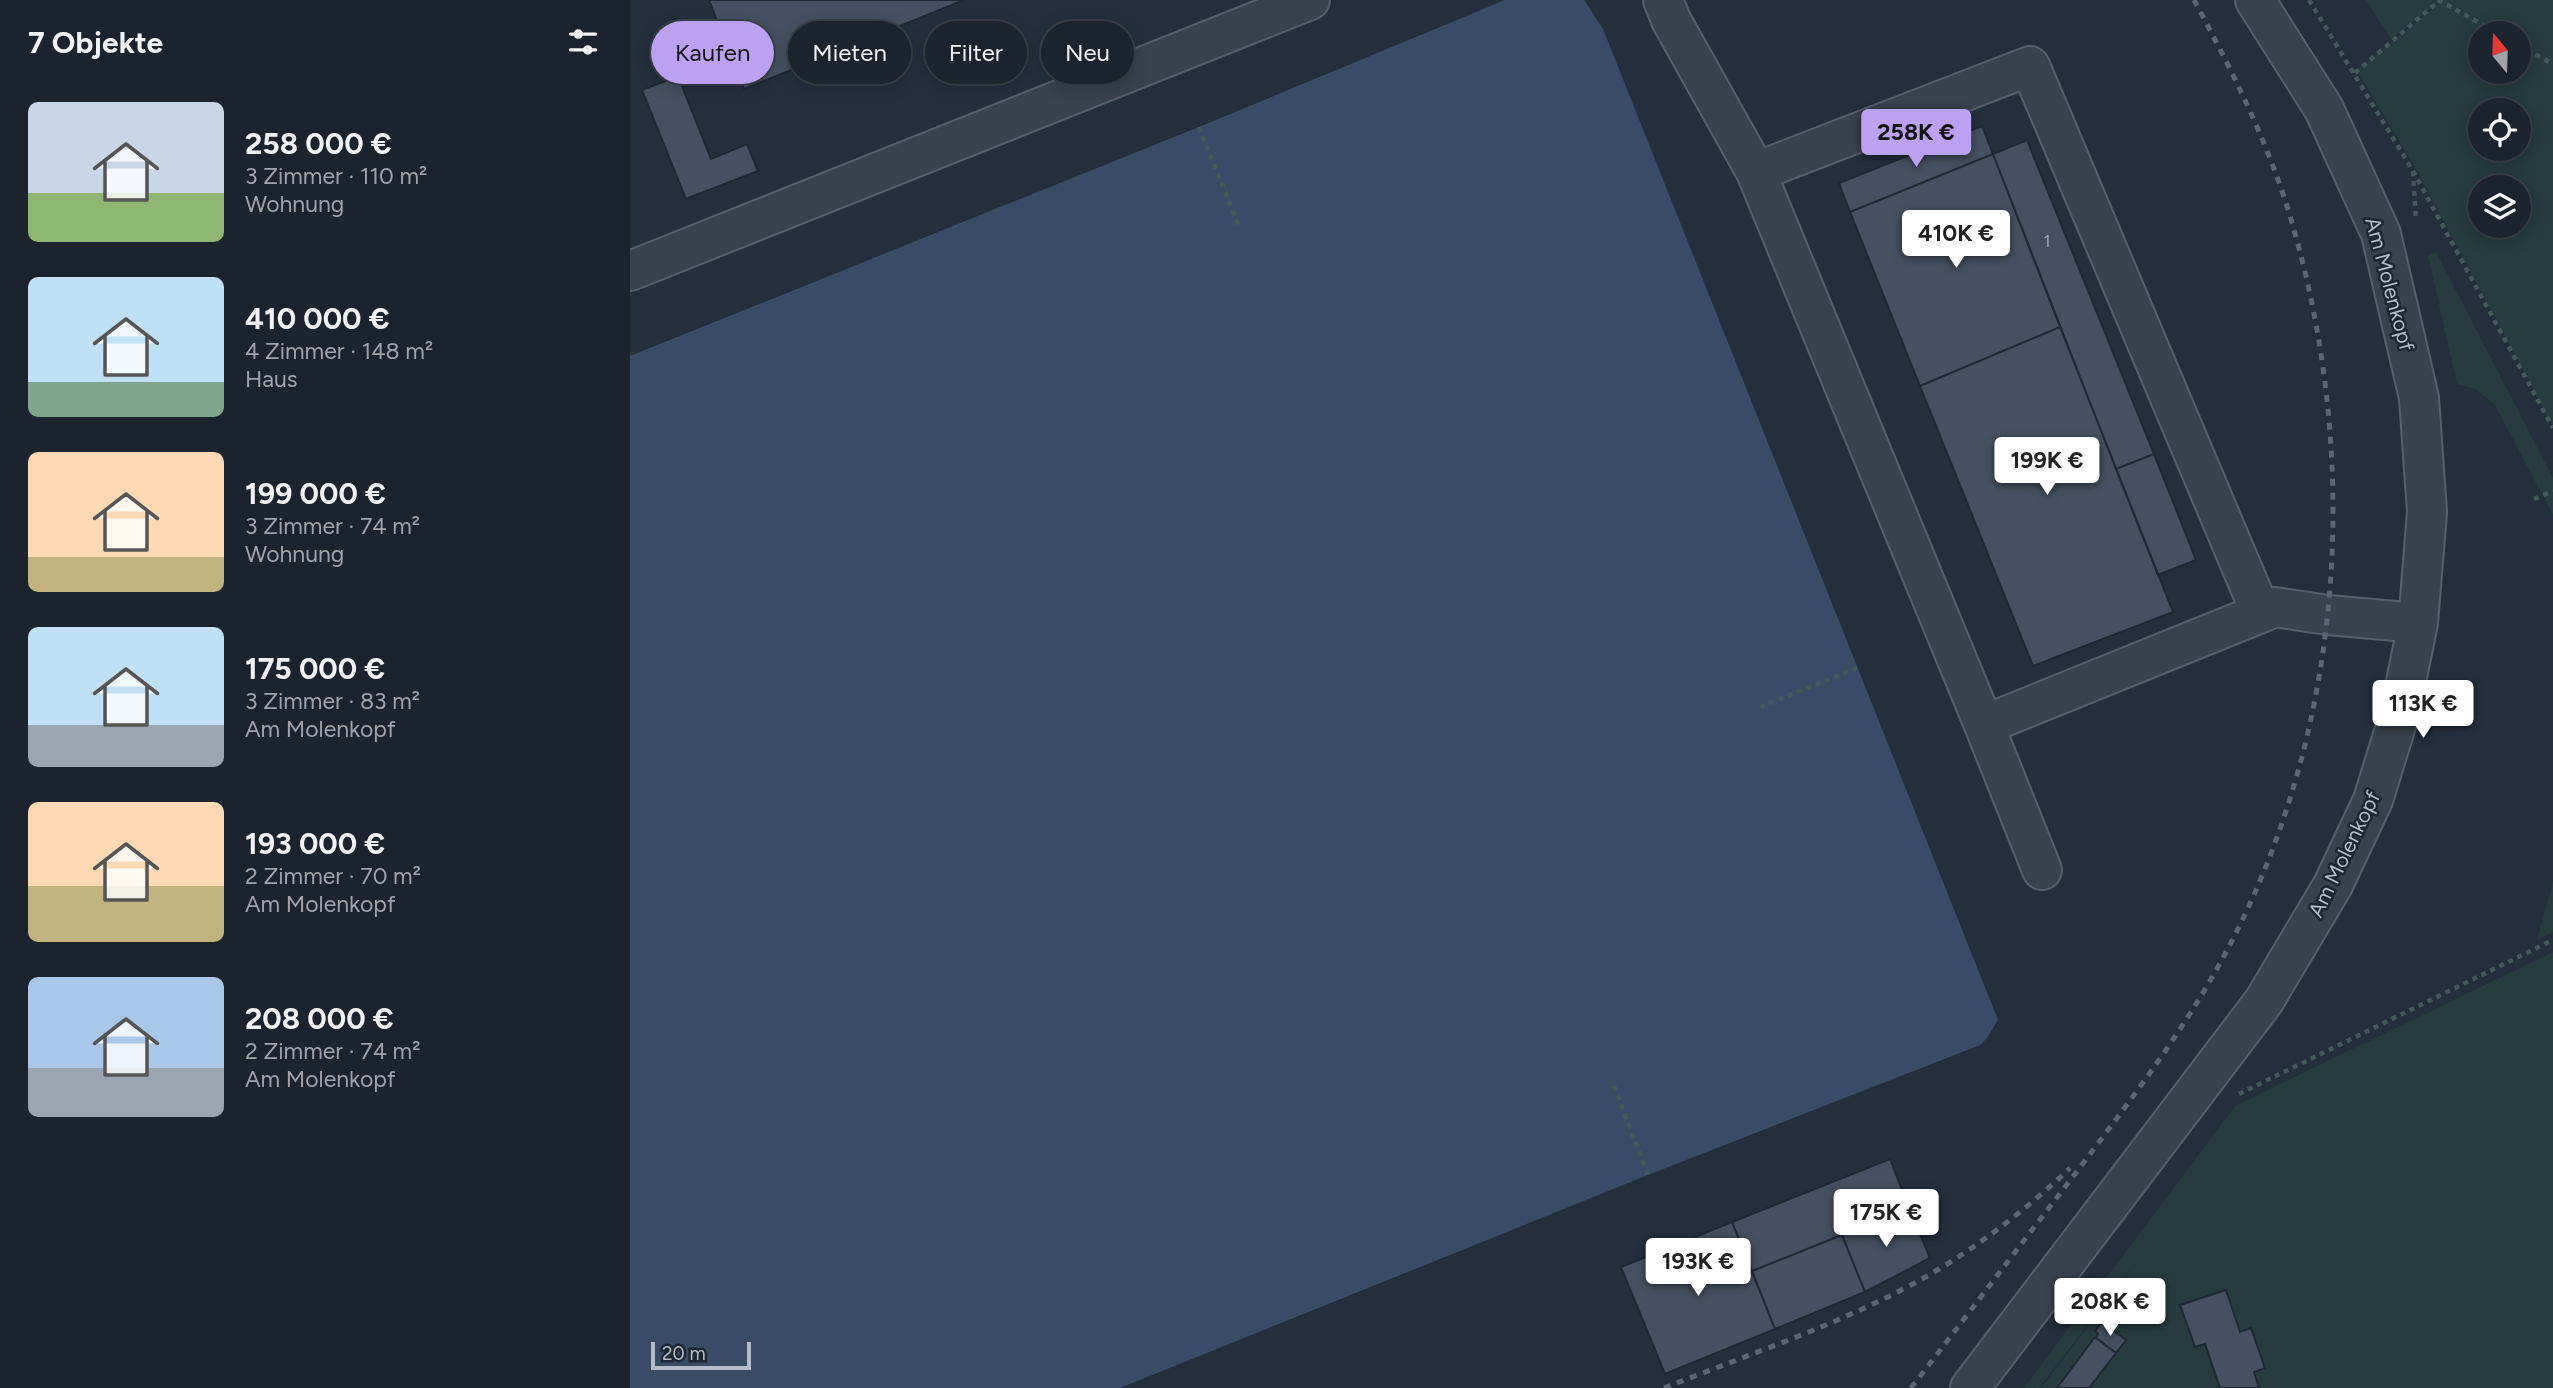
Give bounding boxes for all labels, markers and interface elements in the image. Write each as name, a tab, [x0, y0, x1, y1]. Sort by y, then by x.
chip: Kaufen	[651, 21, 774, 84]
chip: Mieten	[788, 21, 911, 84]
chip: Filter	[925, 21, 1027, 84]
chip: Neu	[1041, 21, 1134, 84]
north arrow	[2468, 21, 2530, 84]
map controls	[2468, 21, 2531, 238]
icon: filters	[564, 23, 602, 61]
text: 7 Objekte	[28, 24, 163, 61]
button: locate	[2468, 98, 2531, 161]
pin: 258K €	[1859, 110, 1973, 169]
text: 258K €	[1877, 118, 1955, 146]
text: 258 000 €	[245, 125, 392, 162]
icon: home	[84, 130, 168, 214]
text: 3 Zimmer · 110 m²	[245, 162, 427, 190]
button: layers	[2468, 175, 2531, 238]
text: Wohnung	[245, 190, 344, 218]
pin: 410K €	[1899, 210, 2013, 270]
street label: Am Molenkopf	[2360, 214, 2420, 354]
text: 410K €	[1918, 219, 1994, 247]
house number: 1	[2043, 230, 2051, 252]
text: 410 000 €	[245, 300, 390, 337]
icon: home	[84, 305, 168, 389]
text: 4 Zimmer · 148 m²	[245, 337, 433, 365]
text: Haus	[245, 365, 298, 393]
pin: 199K €	[1990, 438, 2104, 497]
text: 199K €	[2010, 446, 2084, 474]
text: 199 000 €	[245, 475, 386, 512]
icon: home	[84, 480, 168, 564]
text: 3 Zimmer · 74 m²	[245, 512, 420, 540]
text: Wohnung	[245, 540, 344, 568]
text: 175 000 €	[245, 650, 385, 687]
icon: home	[84, 655, 168, 739]
pin: 113K €	[2366, 680, 2480, 740]
text: 3 Zimmer · 83 m²	[245, 687, 420, 715]
text: 113K €	[2389, 689, 2457, 717]
text: Am Molenkopf	[245, 715, 395, 743]
street label: Am Molenkopf	[2303, 787, 2385, 921]
text: 193 000 €	[245, 825, 385, 862]
icon: home	[84, 830, 168, 914]
text: 2 Zimmer · 70 m²	[245, 862, 421, 890]
text: Am Molenkopf	[245, 890, 395, 918]
text: 208 000 €	[245, 1000, 394, 1037]
icon: home	[84, 1005, 168, 1089]
text: 2 Zimmer · 74 m²	[245, 1037, 421, 1065]
text: Am Molenkopf	[245, 1065, 395, 1093]
pin: 175K €	[1829, 1190, 1943, 1249]
text: 175K €	[1850, 1198, 1922, 1226]
pin: 193K €	[1641, 1238, 1755, 1298]
text: 193K €	[1662, 1247, 1734, 1275]
pin: 208K €	[2053, 1278, 2167, 1338]
text: 208K €	[2070, 1287, 2150, 1315]
scale bar	[651, 1339, 751, 1371]
text: 20 m	[662, 1342, 706, 1365]

